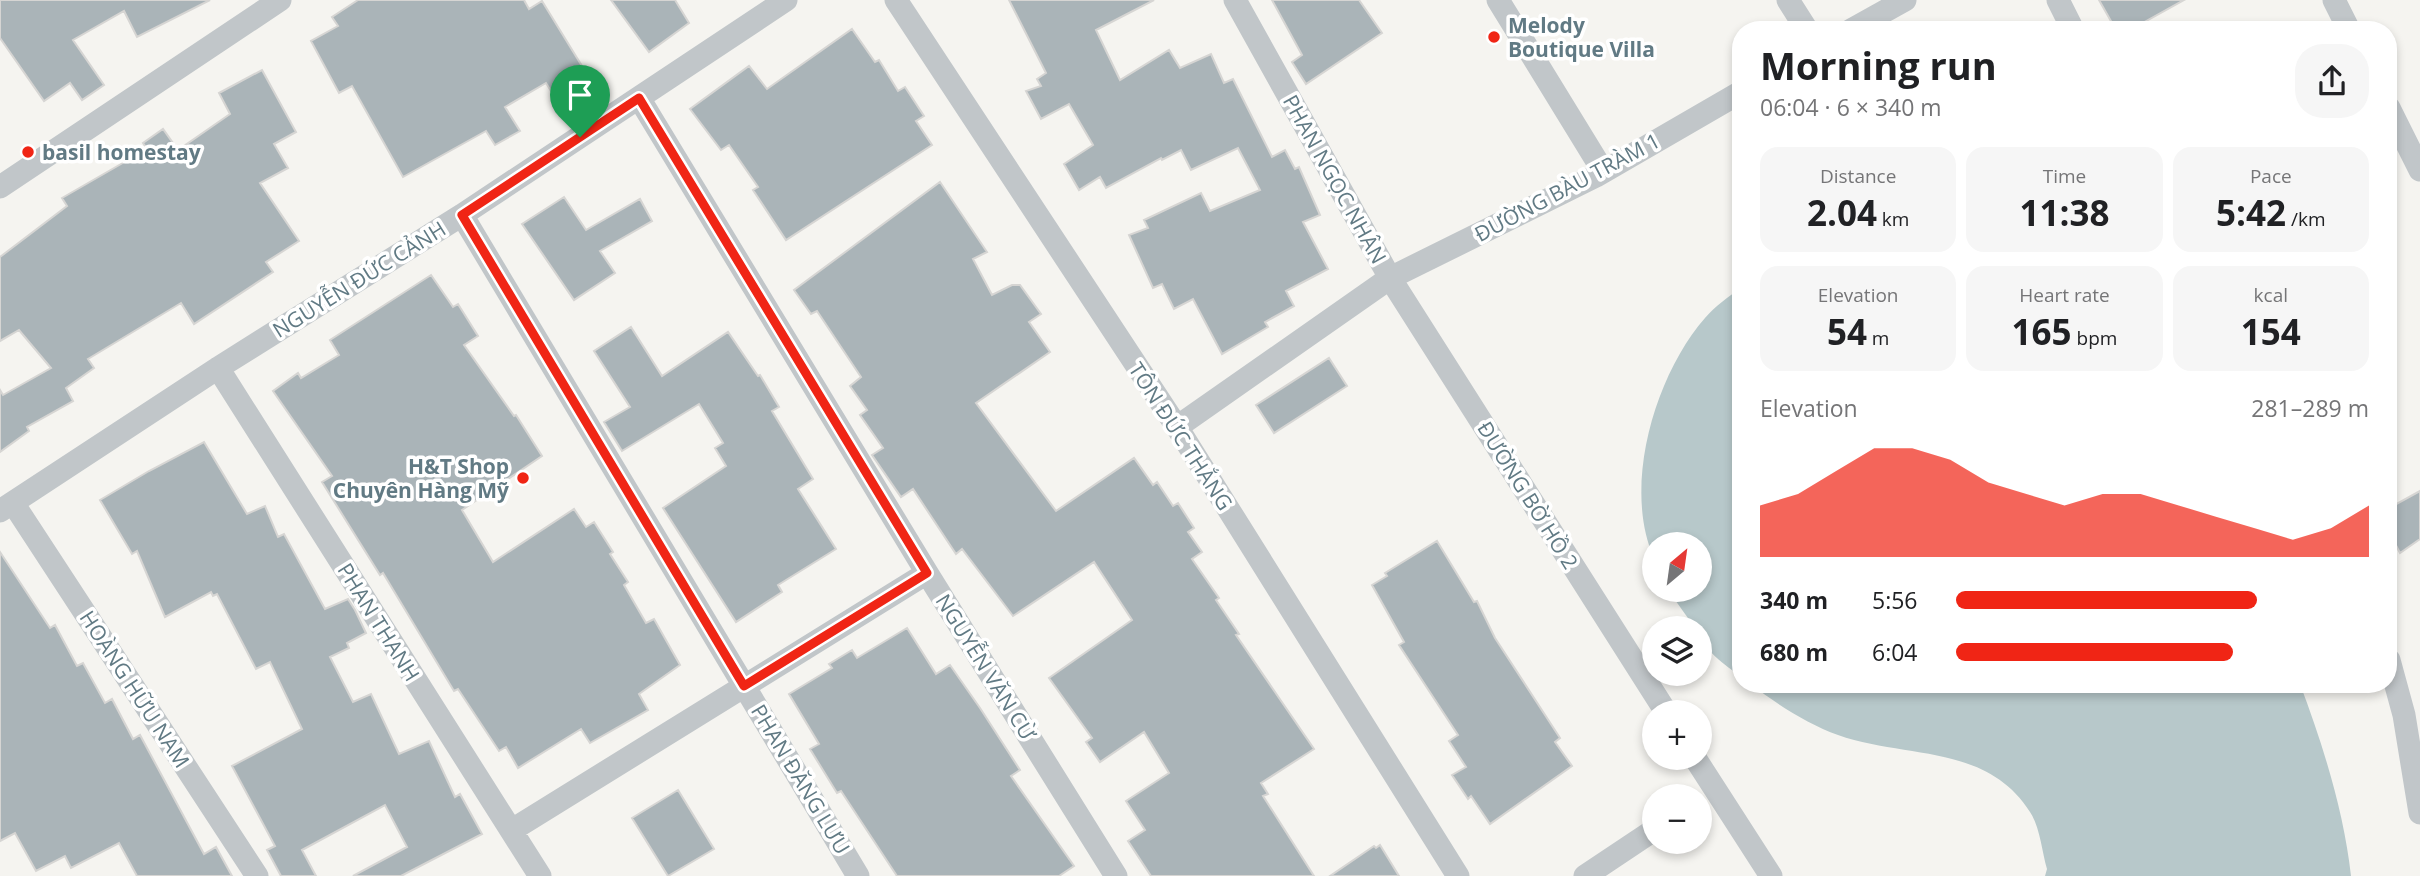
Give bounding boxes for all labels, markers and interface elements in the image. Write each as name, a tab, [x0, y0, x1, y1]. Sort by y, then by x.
place label: Melody Boutique Villa	[1508, 11, 1655, 63]
marker: Melody Boutique Villa	[1486, 29, 1502, 45]
text: Morning run	[1760, 39, 1997, 91]
button: share	[2295, 44, 2369, 118]
pin	[550, 65, 610, 137]
icon: arrive	[561, 76, 599, 114]
street label: PHAN NGỌC NHÂN	[1277, 89, 1393, 269]
text: 06:04 · 6 × 340 m	[1760, 91, 1942, 123]
street label: ĐƯỜNG BÀU TRÀM 1	[1469, 126, 1665, 248]
place label: basil homestay	[42, 138, 201, 166]
marker: basil homestay	[20, 144, 36, 160]
text: Distance	[1820, 163, 1896, 189]
text: Time	[2043, 163, 2086, 189]
text: Pace	[2250, 163, 2292, 189]
text: 2.04	[1807, 189, 1877, 236]
text: 11:38	[2019, 189, 2110, 236]
text: 5:42	[2216, 189, 2286, 236]
text: km	[1877, 206, 1909, 232]
text: /km	[2286, 206, 2326, 232]
street label: NGUYỄN ĐỨC CẢNH	[266, 213, 451, 344]
text: Elevation	[1818, 282, 1899, 308]
text: Heart rate	[2019, 282, 2110, 308]
text: kcal	[2254, 282, 2288, 308]
text: 54	[1827, 308, 1867, 355]
text: 165	[2012, 308, 2072, 355]
text: 154	[2241, 308, 2301, 355]
text: m	[1867, 325, 1889, 351]
text: bpm	[2072, 325, 2117, 351]
street label: TÔN ĐỨC THẮNG	[1123, 356, 1240, 515]
text: Elevation	[1760, 392, 1858, 424]
text: 281–289 m	[2251, 392, 2369, 424]
street label: ĐƯỜNG BỜ HỒ 2	[1471, 416, 1585, 574]
place label: H&T Shop Chuyên Hàng Mỹ	[333, 452, 509, 504]
marker: H&T Shop Chuyên Hàng Mỹ	[515, 470, 531, 486]
north arrow	[1642, 532, 1712, 602]
map controls	[1642, 532, 1712, 854]
street label: PHAN THANH	[332, 558, 426, 686]
text: 340 m	[1760, 584, 1828, 616]
text: 5:56	[1872, 584, 1918, 616]
street label: NGUYỄN VĂN CỪ	[930, 587, 1044, 746]
street label: HOÀNG HỮU NAM	[74, 605, 196, 773]
button: layers	[1642, 616, 1712, 686]
text: 680 m	[1760, 636, 1828, 668]
text: 6:04	[1872, 636, 1918, 668]
street label: PHAN ĐĂNG LƯU	[745, 699, 857, 859]
button: +	[1642, 700, 1712, 770]
button: −	[1642, 784, 1712, 854]

